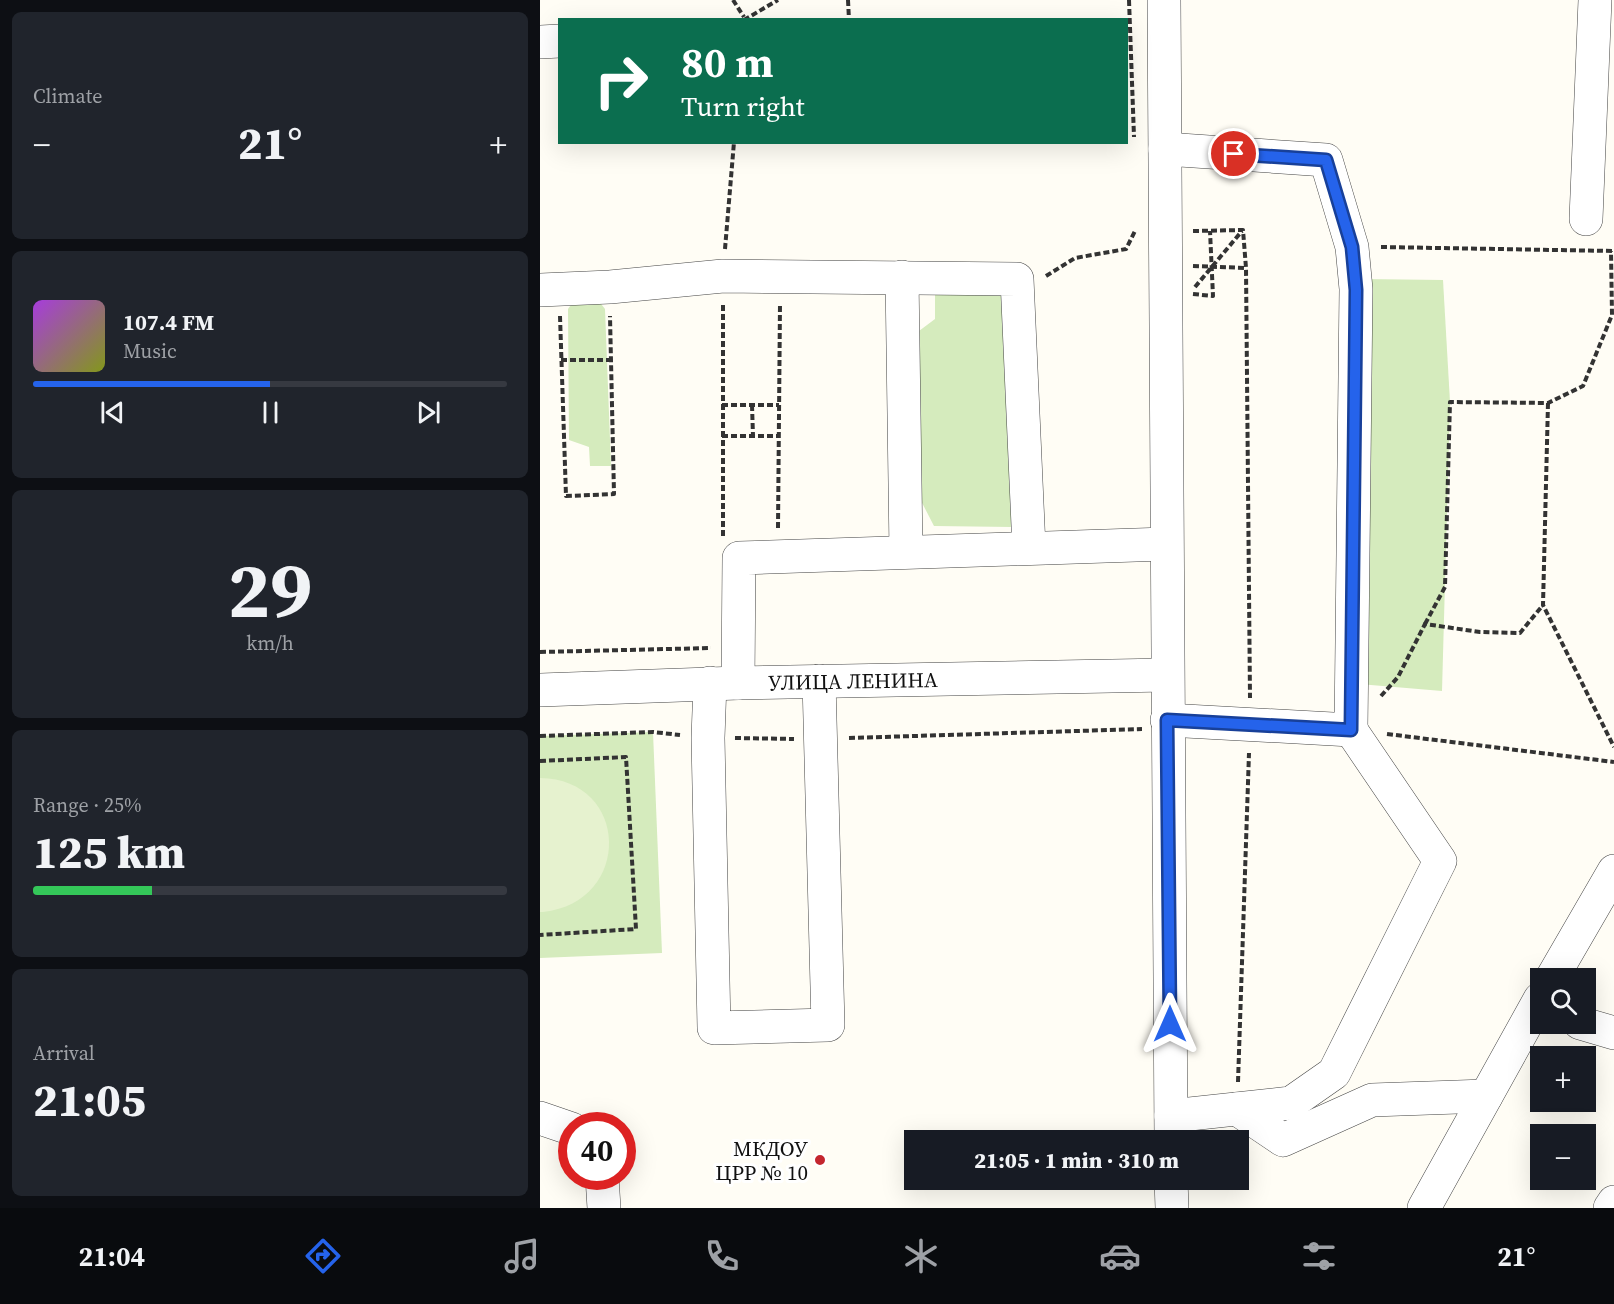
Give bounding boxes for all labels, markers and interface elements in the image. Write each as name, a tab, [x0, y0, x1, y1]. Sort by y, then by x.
text: 80 m	[681, 33, 774, 91]
icon: right	[582, 42, 660, 120]
text: Climate	[33, 82, 102, 110]
text: Turn right	[681, 88, 805, 125]
text: 21°	[238, 112, 302, 174]
text: −	[33, 122, 51, 167]
text: +	[489, 122, 507, 167]
pin	[1208, 128, 1259, 179]
icon: arrive	[1217, 137, 1250, 170]
text: 107.4 FM	[123, 307, 214, 337]
text: Music	[123, 337, 177, 365]
icon: previous	[96, 396, 129, 429]
icon: pause	[254, 396, 287, 429]
icon: next	[412, 396, 445, 429]
text: 29	[228, 536, 312, 643]
text: km/h	[246, 629, 294, 657]
street label: УЛИЦА ЛЕНИНА	[768, 665, 938, 697]
text: Range · 25%	[33, 791, 142, 819]
text: 125 km	[33, 821, 185, 883]
map controls	[1530, 968, 1596, 1190]
button: search	[1530, 968, 1596, 1034]
position arrow	[1138, 992, 1202, 1056]
text: Arrival	[33, 1039, 95, 1067]
button: +	[1530, 1046, 1596, 1112]
text: 21:05	[33, 1069, 146, 1131]
speed limit sign: 40	[558, 1112, 636, 1190]
button: −	[1530, 1124, 1596, 1190]
place label: МКДОУ ЦРР № 10	[715, 1134, 808, 1187]
text: 21:05 · 1 min · 310 m	[974, 1145, 1179, 1175]
marker: МКДОУ ЦРР № 10	[813, 1153, 827, 1167]
icon: directions	[302, 1235, 344, 1277]
icon: music	[501, 1235, 543, 1277]
icon: phone	[701, 1235, 743, 1277]
icon: climate	[900, 1235, 942, 1277]
icon: car	[1099, 1235, 1141, 1277]
icon: filters	[1298, 1235, 1340, 1277]
text: 21:04	[79, 1238, 145, 1275]
text: 21°	[1497, 1238, 1535, 1275]

